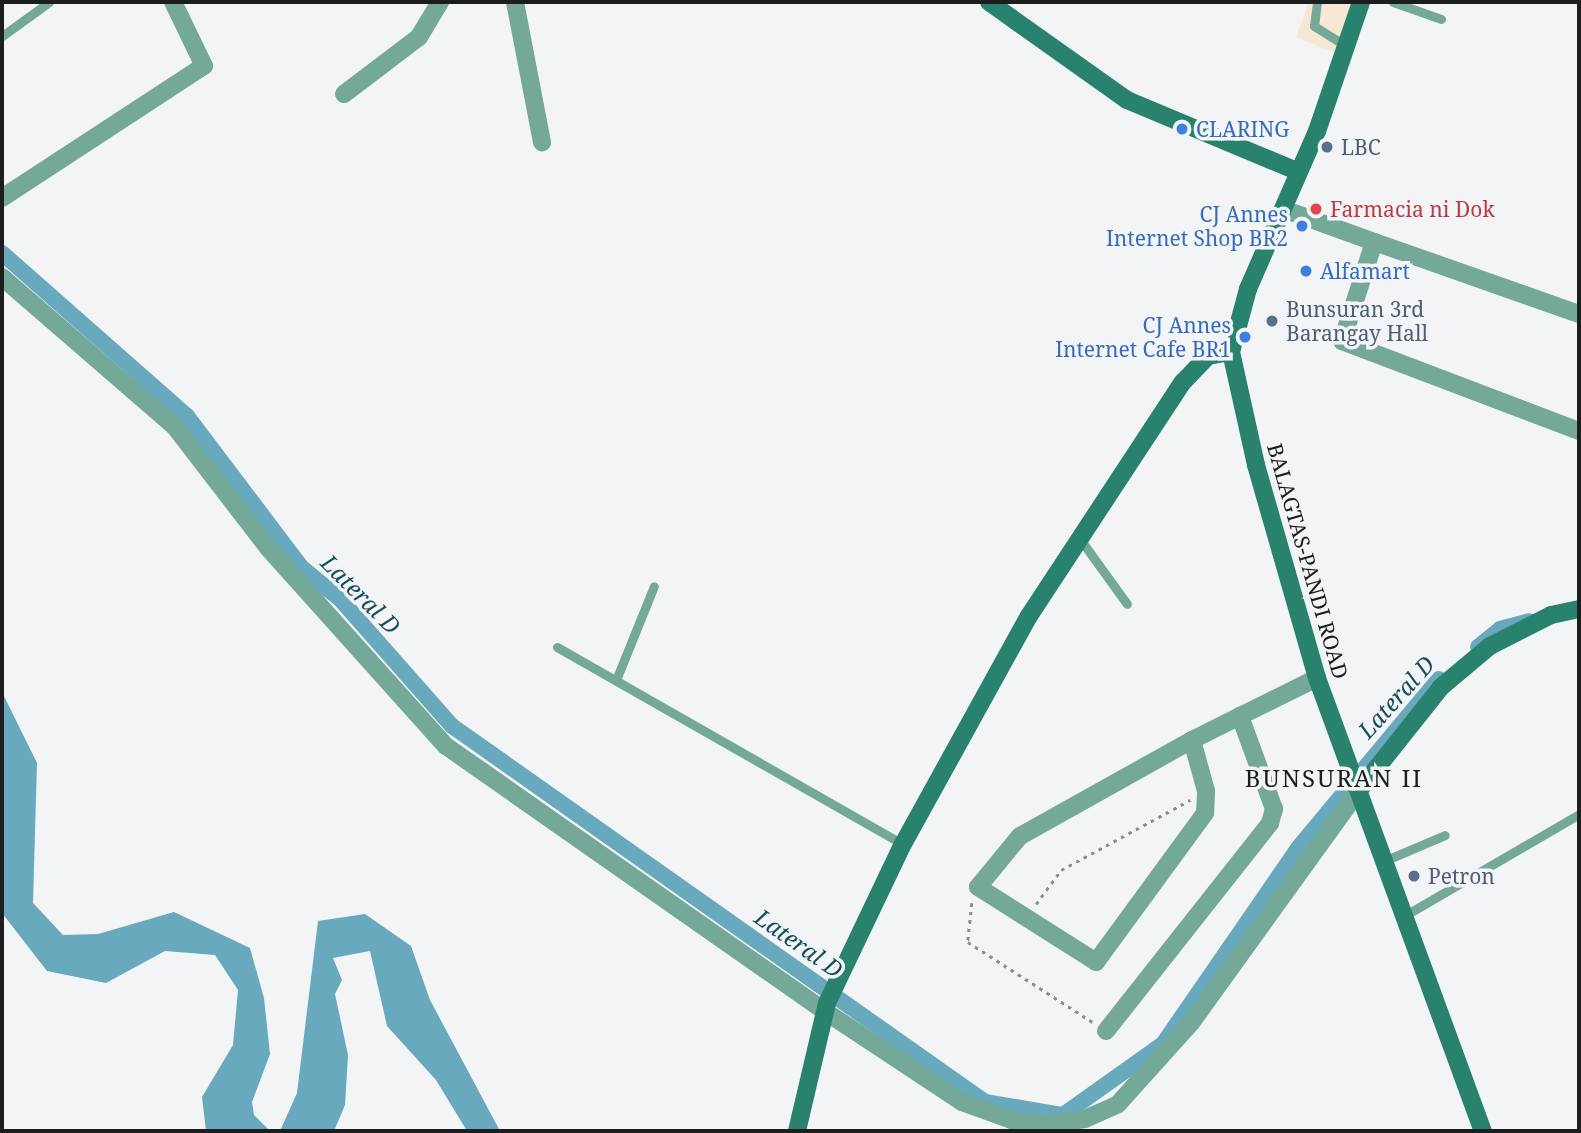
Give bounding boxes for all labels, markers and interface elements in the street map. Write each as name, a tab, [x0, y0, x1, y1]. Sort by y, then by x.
place label: CLARING	[1196, 116, 1289, 142]
marker: CLARING	[1174, 121, 1190, 137]
place label: LBC	[1341, 134, 1381, 160]
marker: LBC	[1319, 139, 1335, 155]
place label: Farmacia ni Dok	[1330, 196, 1495, 222]
place label: CJ Annes Internet Shop BR2	[1106, 201, 1288, 251]
marker: Farmacia ni Dok	[1308, 201, 1324, 217]
marker: CJ Annes Internet Shop BR2	[1294, 218, 1310, 234]
place label: Alfamart	[1320, 258, 1410, 284]
marker: Alfamart	[1298, 263, 1314, 279]
place label: Bunsuran 3rd Barangay Hall	[1286, 296, 1428, 346]
place label: CJ Annes Internet Cafe BR1	[1055, 312, 1231, 362]
marker: Bunsuran 3rd Barangay Hall	[1264, 313, 1280, 329]
marker: CJ Annes Internet Cafe BR1	[1237, 329, 1253, 345]
street label: BALAGTAS-PANDI ROAD	[1262, 440, 1354, 682]
water label: Lateral D	[316, 549, 406, 639]
water label: Lateral D	[1352, 650, 1440, 744]
district label: BUNSURAN II	[1246, 764, 1422, 792]
place label: Petron	[1428, 863, 1495, 889]
marker: Petron	[1406, 868, 1422, 884]
water label: Lateral D	[750, 903, 848, 983]

